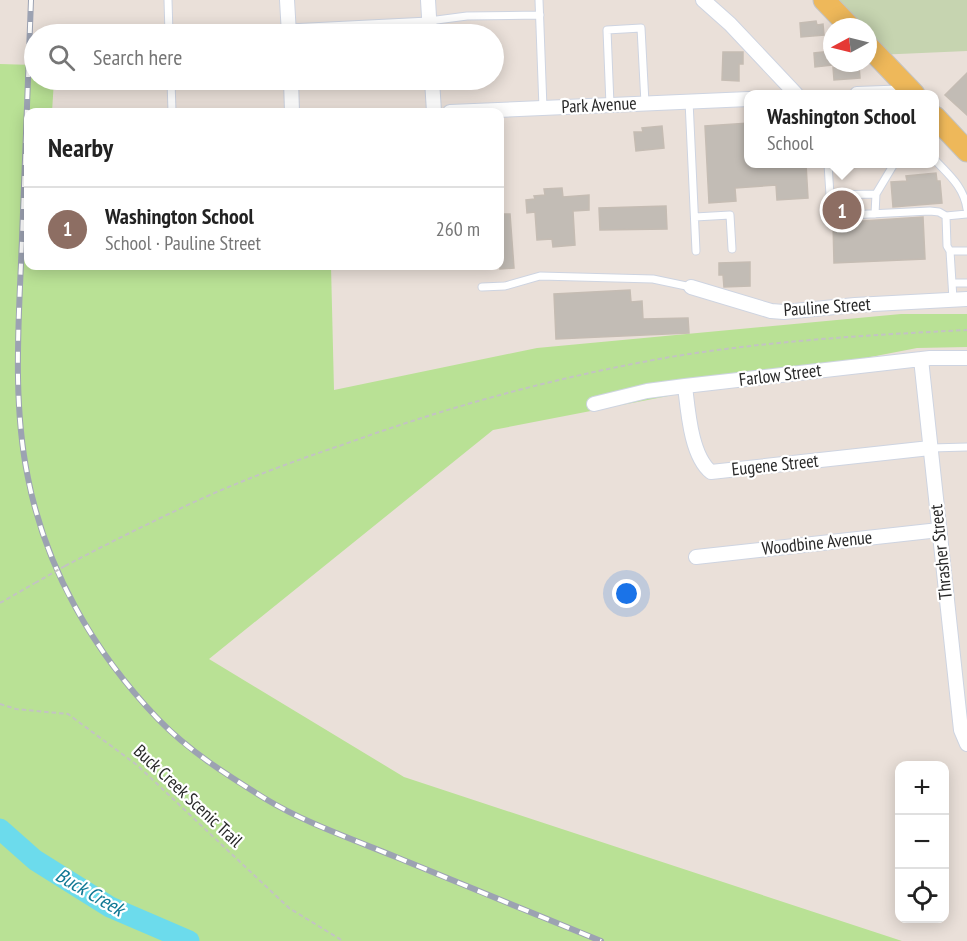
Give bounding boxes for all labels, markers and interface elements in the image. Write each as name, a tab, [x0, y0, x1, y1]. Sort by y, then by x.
north arrow	[823, 18, 877, 72]
search box	[24, 24, 504, 90]
icon: search	[45, 41, 78, 74]
text: Search here	[93, 43, 182, 71]
popup	[744, 90, 939, 168]
street label: Park Avenue	[561, 91, 637, 118]
text: Washington School	[767, 102, 916, 130]
text: School	[767, 130, 813, 156]
text: Nearby	[48, 131, 113, 164]
pin: 1	[822, 188, 862, 232]
text: Washington School	[105, 202, 254, 230]
text: 1	[63, 216, 72, 242]
text: 260 m	[436, 216, 480, 242]
text: School · Pauline Street	[105, 230, 261, 256]
street label: Pauline Street	[783, 292, 871, 321]
street label: Farlow Street	[737, 358, 822, 391]
street label: Eugene Street	[730, 449, 820, 480]
street label: Thrasher Street	[924, 503, 957, 601]
street label: Woodbine Avenue	[761, 525, 873, 560]
your location	[612, 579, 641, 608]
street label: Buck Creek Scenic Trail	[129, 739, 248, 852]
map controls	[895, 761, 949, 923]
button: +	[895, 761, 949, 815]
button: −	[895, 815, 949, 869]
water label: Buck Creek	[51, 862, 131, 923]
button: locate	[895, 869, 949, 923]

